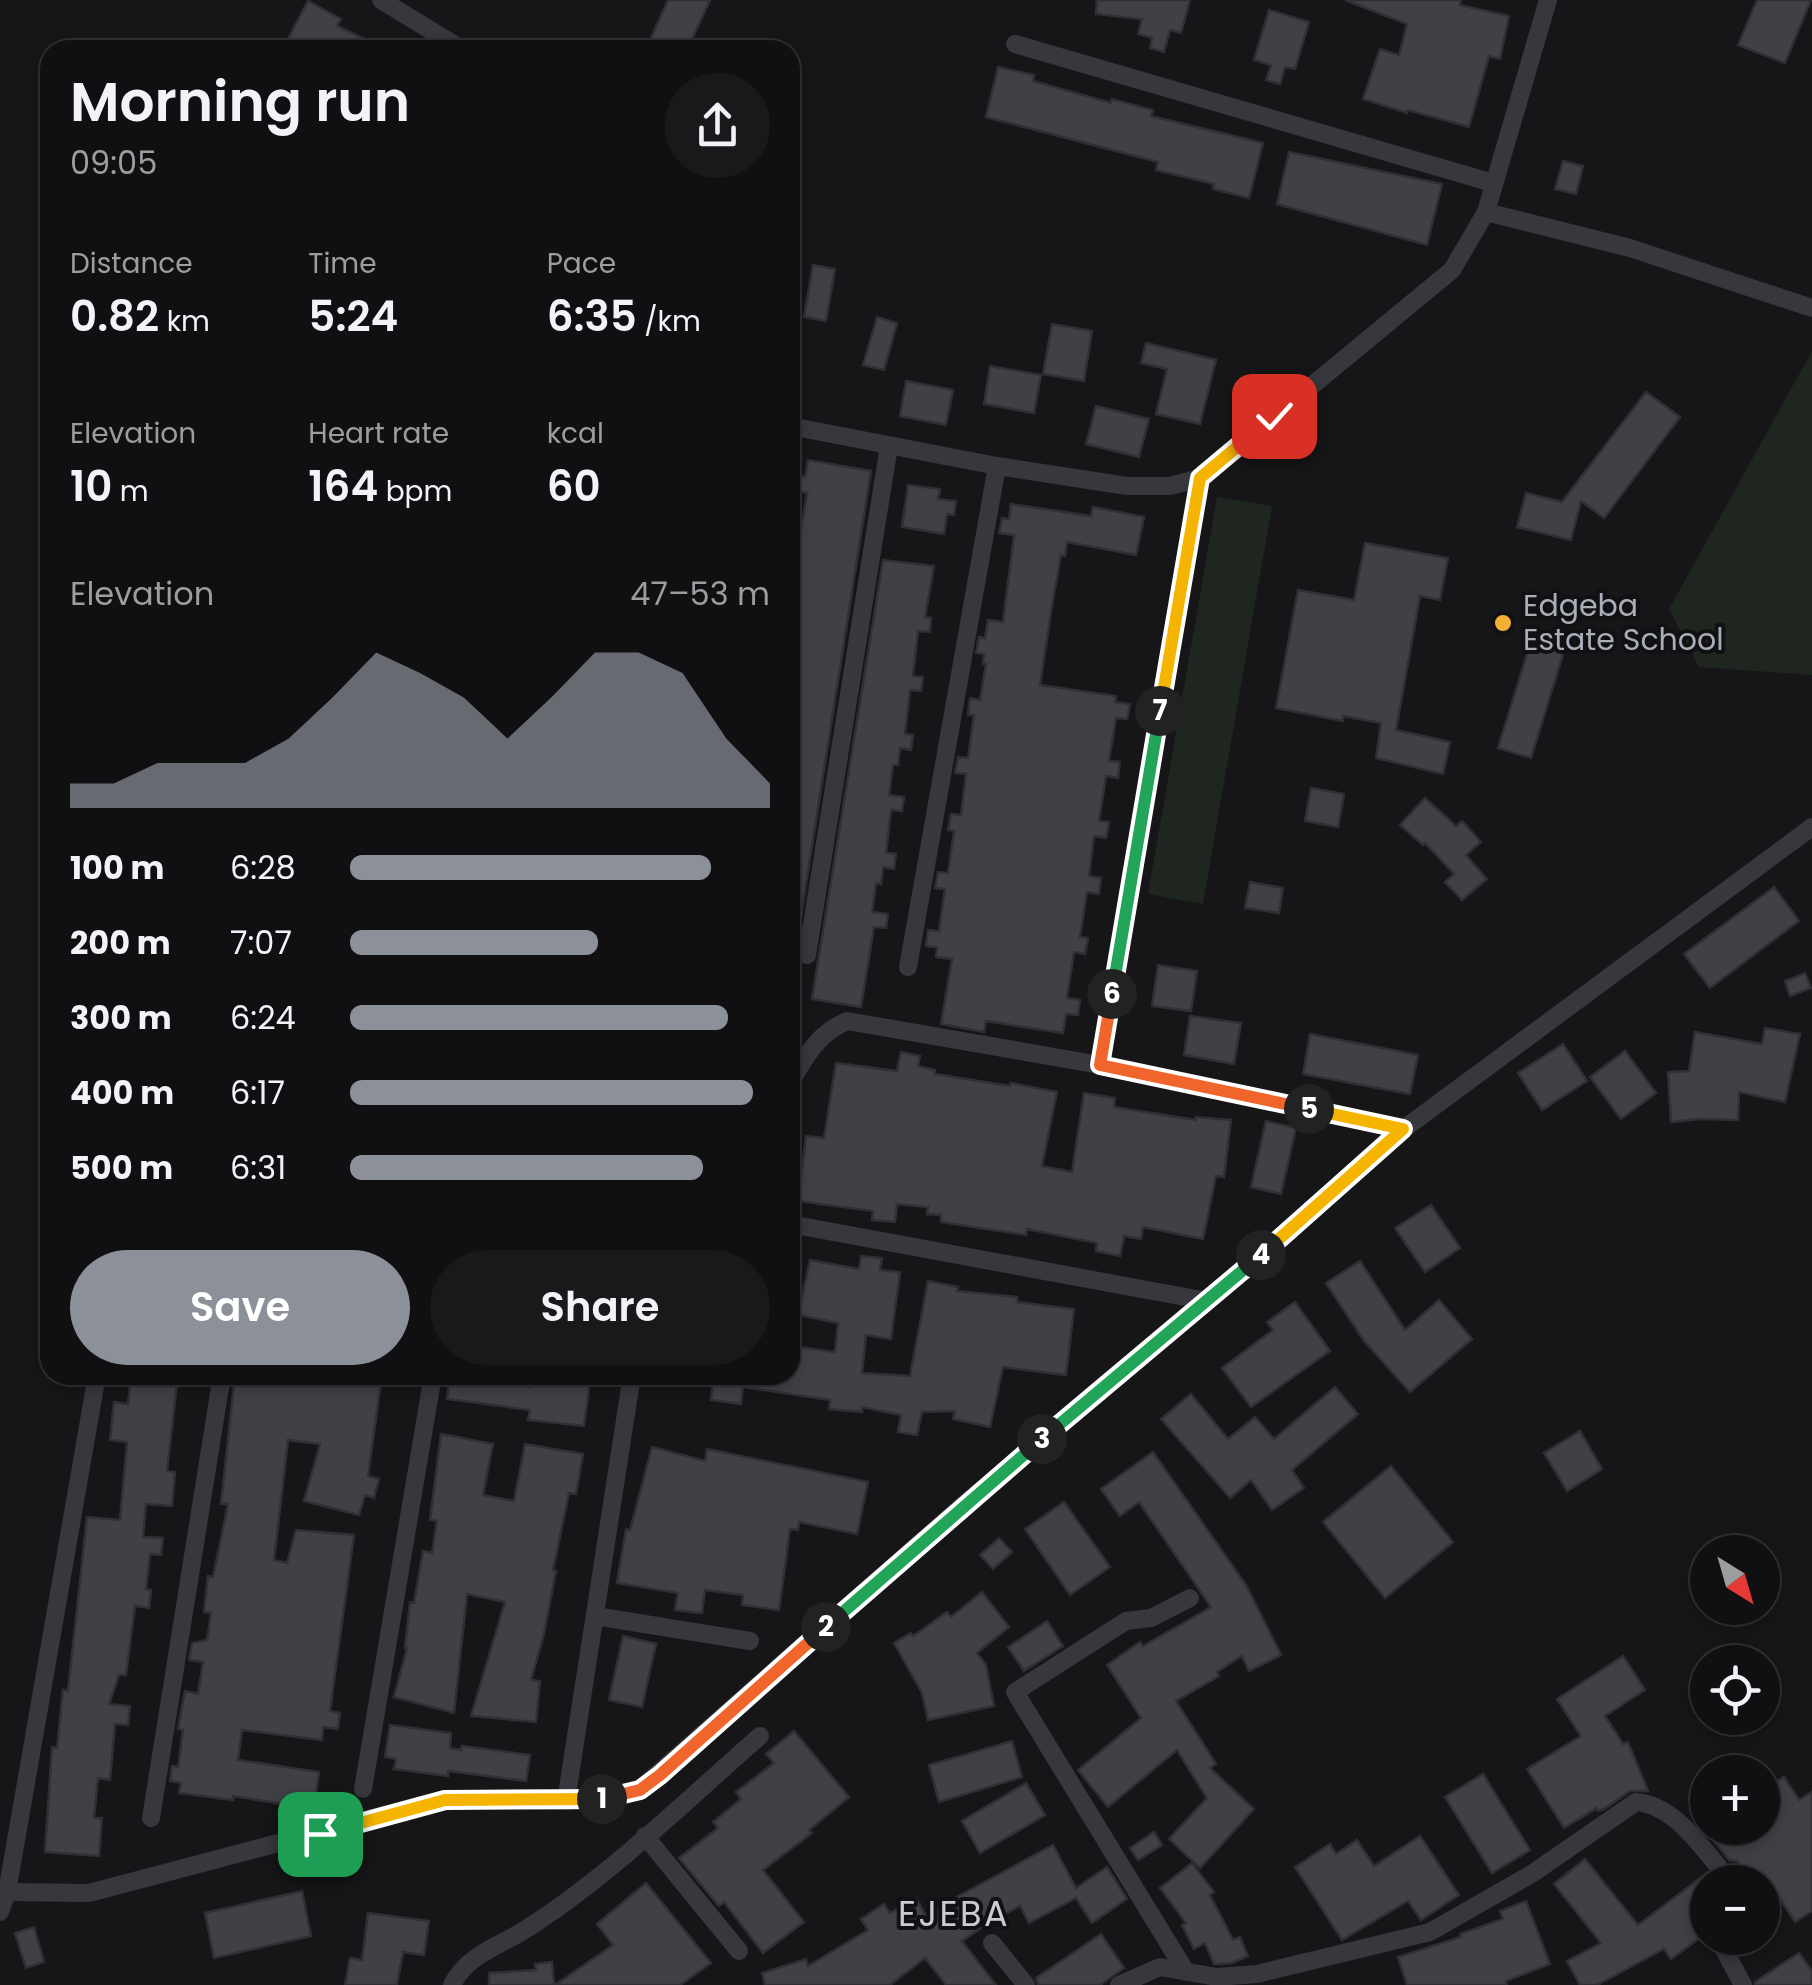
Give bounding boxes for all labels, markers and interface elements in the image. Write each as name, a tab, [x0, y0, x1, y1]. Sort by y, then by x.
text: Morning run	[70, 63, 410, 140]
button: share	[665, 73, 770, 178]
text: 09:05	[70, 140, 157, 185]
text: Distance	[70, 244, 193, 283]
text: Time	[308, 244, 377, 283]
text: Pace	[547, 244, 616, 283]
text: 0.82	[70, 287, 159, 346]
text: 5:24	[308, 287, 398, 346]
text: 6:35	[547, 287, 637, 346]
text: km	[159, 302, 210, 341]
text: /km	[637, 302, 701, 341]
pin	[1232, 374, 1317, 459]
icon: check	[1247, 389, 1302, 444]
text: Elevation	[70, 414, 196, 453]
text: Heart rate	[308, 414, 449, 453]
text: kcal	[547, 414, 604, 453]
text: 10	[70, 457, 112, 516]
text: 164	[308, 457, 378, 516]
text: 60	[547, 457, 601, 516]
text: m	[112, 472, 149, 511]
text: bpm	[378, 472, 452, 511]
text: Elevation	[70, 571, 214, 616]
text: 47–53 m	[630, 571, 770, 616]
place label: Edgeba Estate School	[1523, 584, 1724, 661]
marker: Edgeba Estate School	[1492, 612, 1514, 634]
pin: 7	[1135, 686, 1185, 736]
text: 7	[1153, 691, 1167, 730]
text: 100 m	[70, 845, 164, 890]
text: 6:28	[230, 845, 296, 890]
text: 200 m	[70, 920, 171, 965]
text: 7:07	[230, 920, 292, 965]
pin: 6	[1087, 969, 1137, 1019]
text: 6	[1103, 974, 1121, 1013]
text: 300 m	[70, 995, 172, 1040]
text: 6:24	[230, 995, 296, 1040]
text: 400 m	[70, 1070, 174, 1115]
text: 6:17	[230, 1070, 285, 1115]
pin: 5	[1284, 1084, 1334, 1134]
text: 5	[1300, 1089, 1318, 1128]
text: 500 m	[70, 1145, 173, 1190]
text: 6:31	[230, 1145, 286, 1190]
pin: 4	[1236, 1230, 1286, 1280]
text: 4	[1252, 1235, 1270, 1274]
button: Save	[70, 1250, 410, 1365]
button: Share	[430, 1250, 770, 1365]
pin: 3	[1017, 1414, 1067, 1464]
text: 3	[1034, 1419, 1050, 1458]
north arrow	[1690, 1535, 1780, 1625]
map controls	[1690, 1535, 1780, 1955]
pin: 2	[801, 1602, 851, 1652]
text: 2	[818, 1607, 834, 1646]
button: locate	[1690, 1645, 1780, 1735]
button: +	[1690, 1755, 1780, 1845]
pin: 1	[577, 1774, 627, 1824]
text: 1	[597, 1779, 607, 1818]
pin	[278, 1792, 363, 1877]
icon: arrive	[293, 1807, 348, 1862]
button: −	[1690, 1865, 1780, 1955]
district label: EJEBA	[898, 1889, 1010, 1938]

